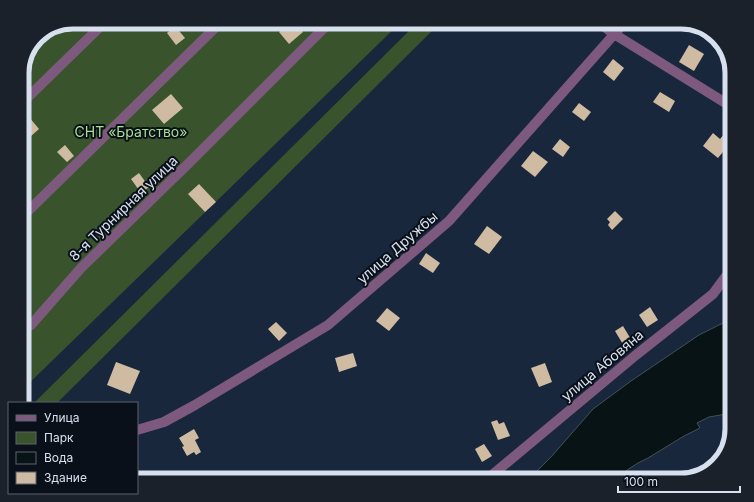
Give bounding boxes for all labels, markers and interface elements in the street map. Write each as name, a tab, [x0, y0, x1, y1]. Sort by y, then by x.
park label: СНТ «Братство»	[75, 123, 187, 140]
street label: 8-я Турнирная улица	[65, 152, 181, 264]
street label: улица Дружбы	[353, 207, 441, 287]
street label: улица Абовяна	[558, 326, 646, 404]
legend	[8, 402, 138, 494]
text: Улица	[44, 410, 79, 425]
text: Парк	[44, 430, 74, 445]
text: Вода	[44, 450, 73, 465]
scale bar	[618, 468, 740, 494]
text: Здание	[44, 470, 87, 485]
text: 100 m	[624, 474, 658, 489]

